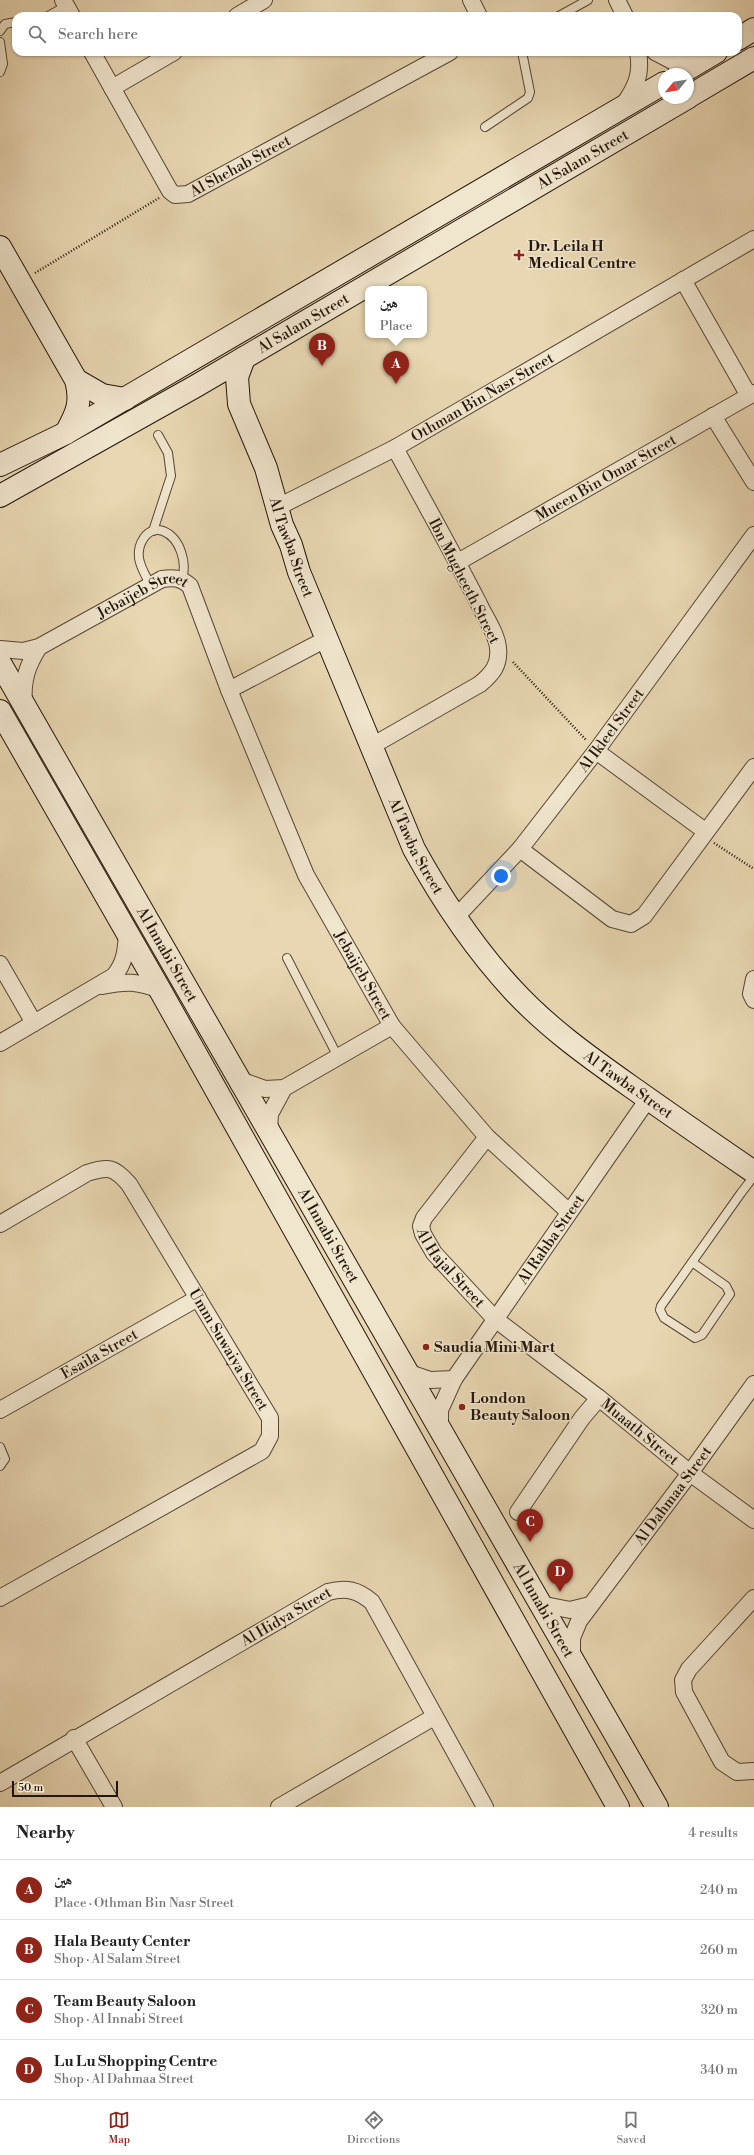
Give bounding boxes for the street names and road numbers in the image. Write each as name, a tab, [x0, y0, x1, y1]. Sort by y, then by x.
street label: Al Salam Street	[532, 125, 633, 194]
street label: Al Shehab Street	[185, 130, 294, 201]
street label: Al Salam Street	[253, 289, 353, 358]
street label: Othman Bin Nasr Street	[407, 348, 558, 446]
street label: Mueen Bin Omar Street	[532, 430, 680, 525]
street label: Al Tawba Street	[265, 494, 318, 601]
street label: Ibn Mugheeth Street	[424, 515, 504, 647]
street label: Jebaijeb Street	[93, 569, 193, 623]
street label: Al Ikleel Street	[573, 684, 649, 777]
street label: Al Tawba Street	[384, 794, 448, 898]
street label: Al Innabi Street	[132, 903, 202, 1006]
street label: Jebaijeb Street	[330, 926, 396, 1024]
street label: Al Tawba Street	[579, 1046, 677, 1123]
street label: Al Innabi Street	[293, 1184, 364, 1287]
street label: Al Rahba Street	[512, 1190, 589, 1289]
street label: Al Hajal Street	[412, 1225, 489, 1312]
street label: Umm Suwaiya Street	[185, 1285, 273, 1415]
street label: Esaila Street	[57, 1324, 142, 1383]
street label: Muaath Street	[597, 1394, 683, 1470]
street label: Al Dahmaa Street	[629, 1442, 716, 1550]
street label: Al Innabi Street	[509, 1558, 579, 1661]
street label: Al Hidya Street	[236, 1582, 336, 1651]

